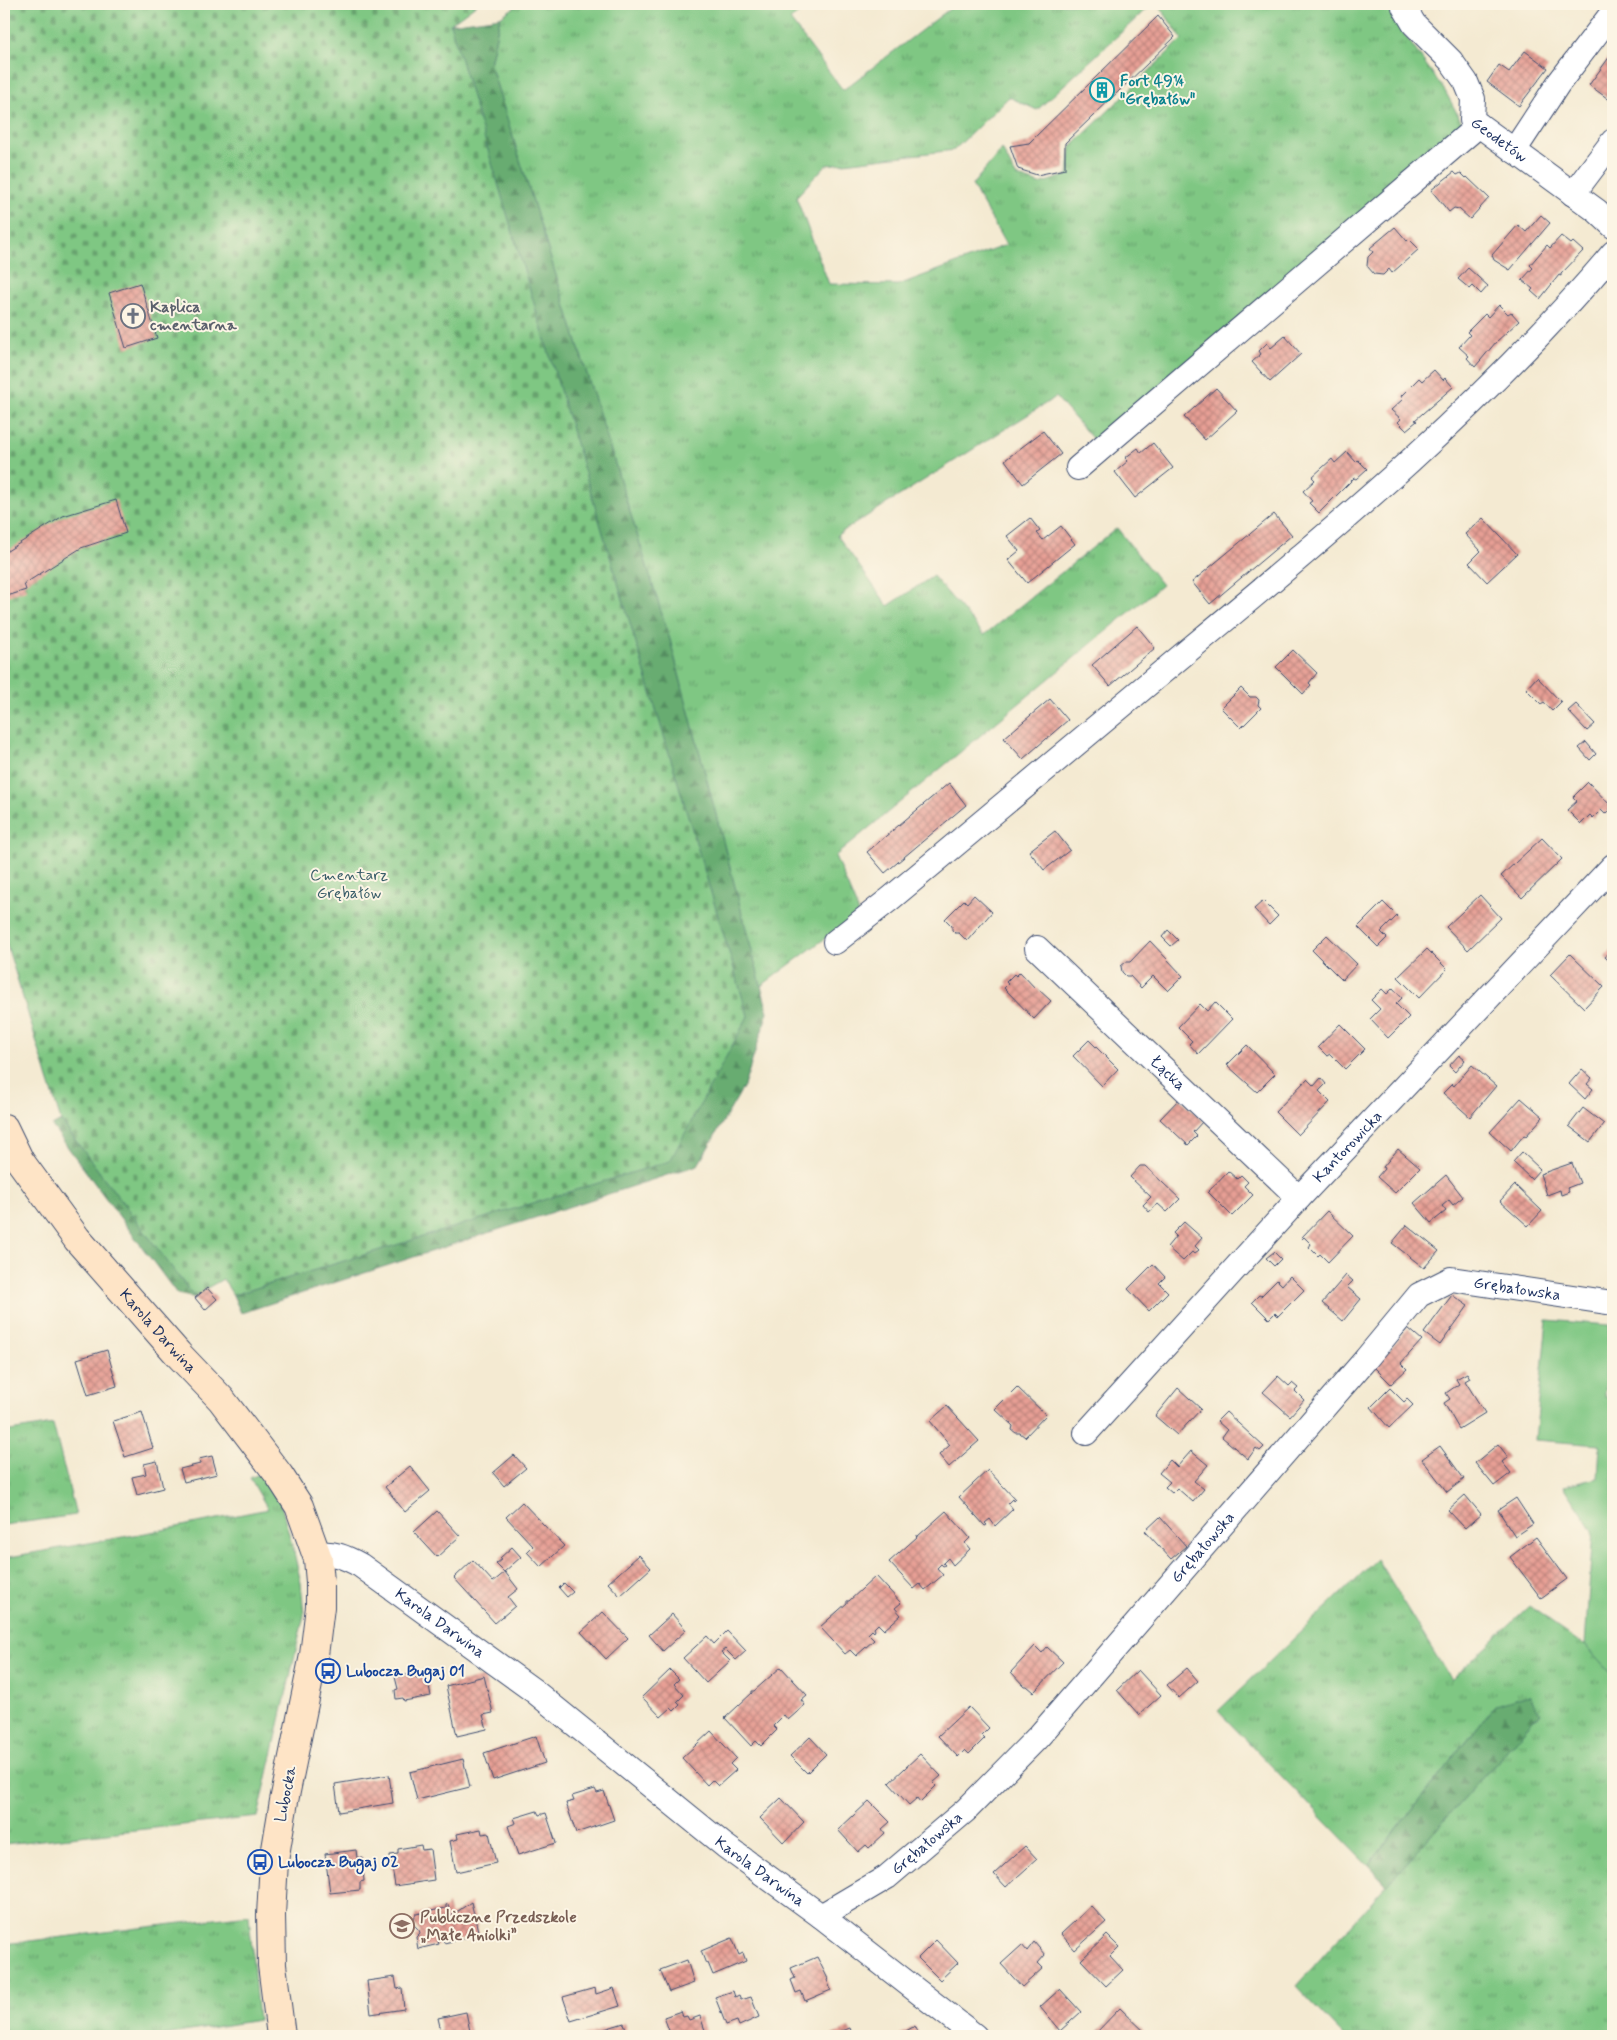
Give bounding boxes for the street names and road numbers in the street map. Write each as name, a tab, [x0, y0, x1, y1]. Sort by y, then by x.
street label: Geodetów	[1467, 112, 1532, 167]
street label: Łącka	[1145, 1051, 1190, 1095]
street label: Kantorowicka	[1308, 1106, 1387, 1187]
street label: Grębałowska	[1472, 1272, 1562, 1306]
street label: Karola Darwina	[115, 1284, 201, 1378]
street label: Grębałowska	[1166, 1507, 1239, 1587]
street label: Karola Darwina	[391, 1583, 489, 1663]
street label: Lubocka	[270, 1764, 302, 1824]
street label: Grębałowska	[887, 1807, 967, 1880]
street label: Karola Darwina	[710, 1831, 809, 1911]

